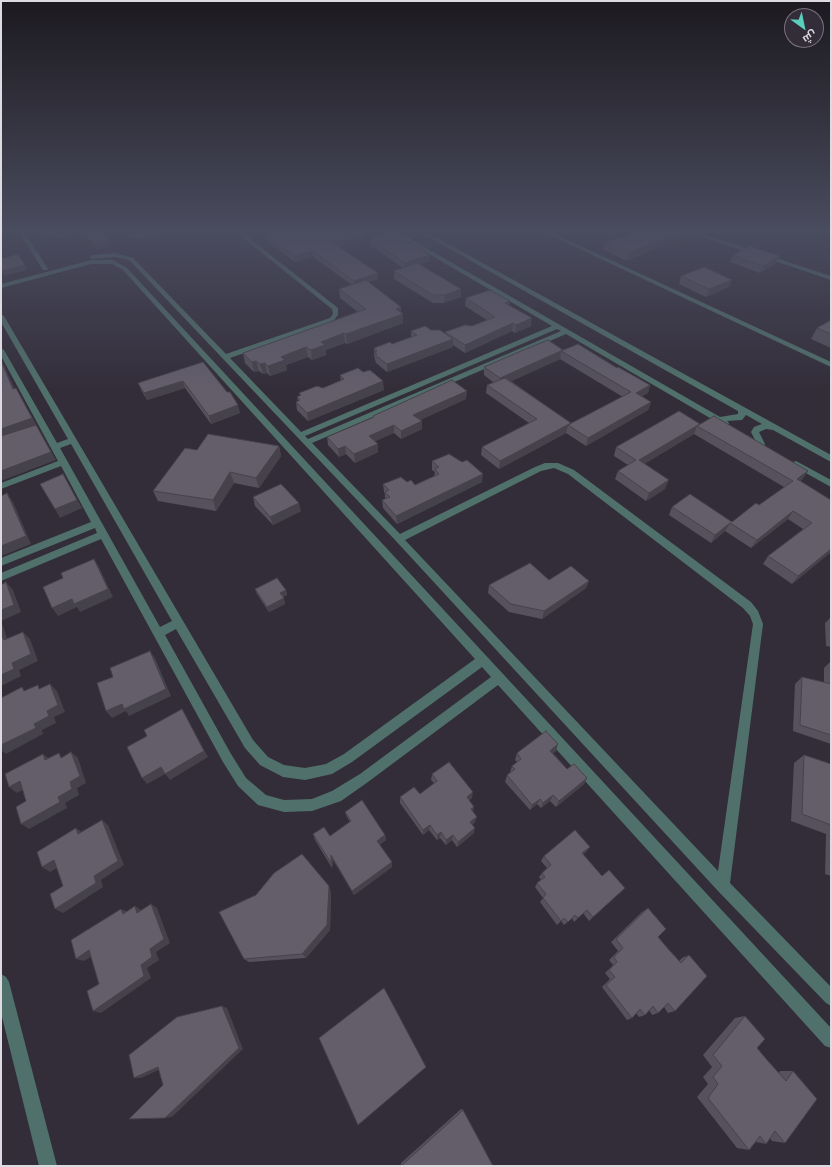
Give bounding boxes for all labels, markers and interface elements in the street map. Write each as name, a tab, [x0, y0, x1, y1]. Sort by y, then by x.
north arrow	[784, 8, 824, 48]
text: ش	[800, 28, 820, 47]

